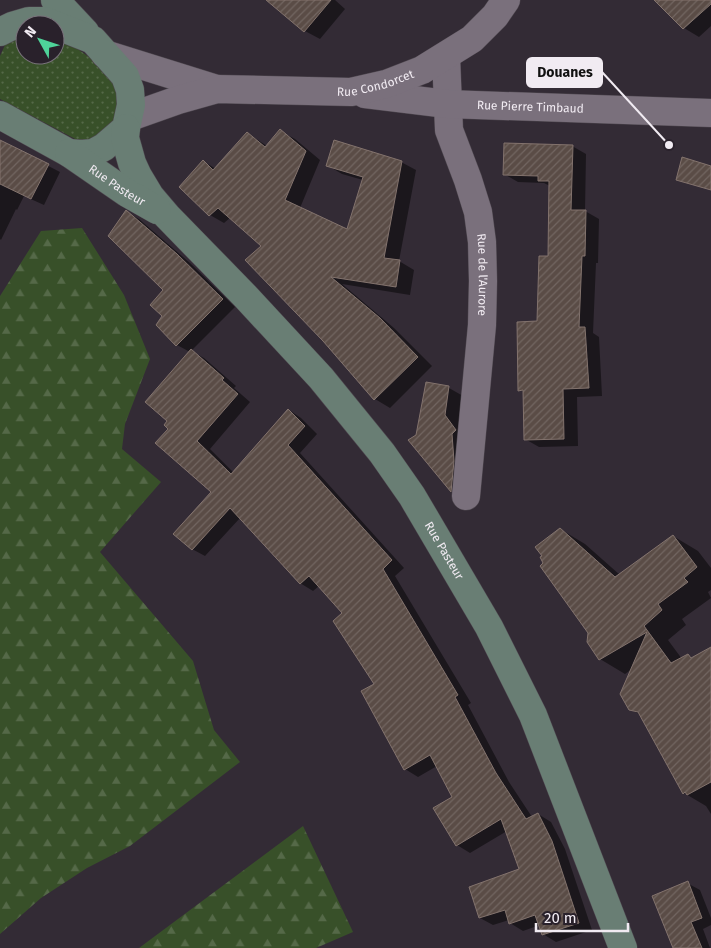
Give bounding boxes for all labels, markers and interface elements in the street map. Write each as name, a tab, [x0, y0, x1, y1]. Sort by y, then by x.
north arrow	[15, 15, 65, 65]
text: N	[21, 23, 40, 41]
callout: Douanes	[527, 58, 602, 87]
text: Douanes	[537, 64, 593, 81]
street label: Rue Condorcet	[337, 67, 416, 99]
street label: Rue Pierre Timbaud	[477, 98, 584, 116]
street label: Rue Pasteur	[86, 162, 148, 209]
street label: Rue de l'Aurore	[474, 233, 490, 316]
street label: Rue Pasteur	[422, 519, 467, 582]
scale bar	[536, 900, 628, 932]
text: 20 m	[544, 909, 577, 927]

